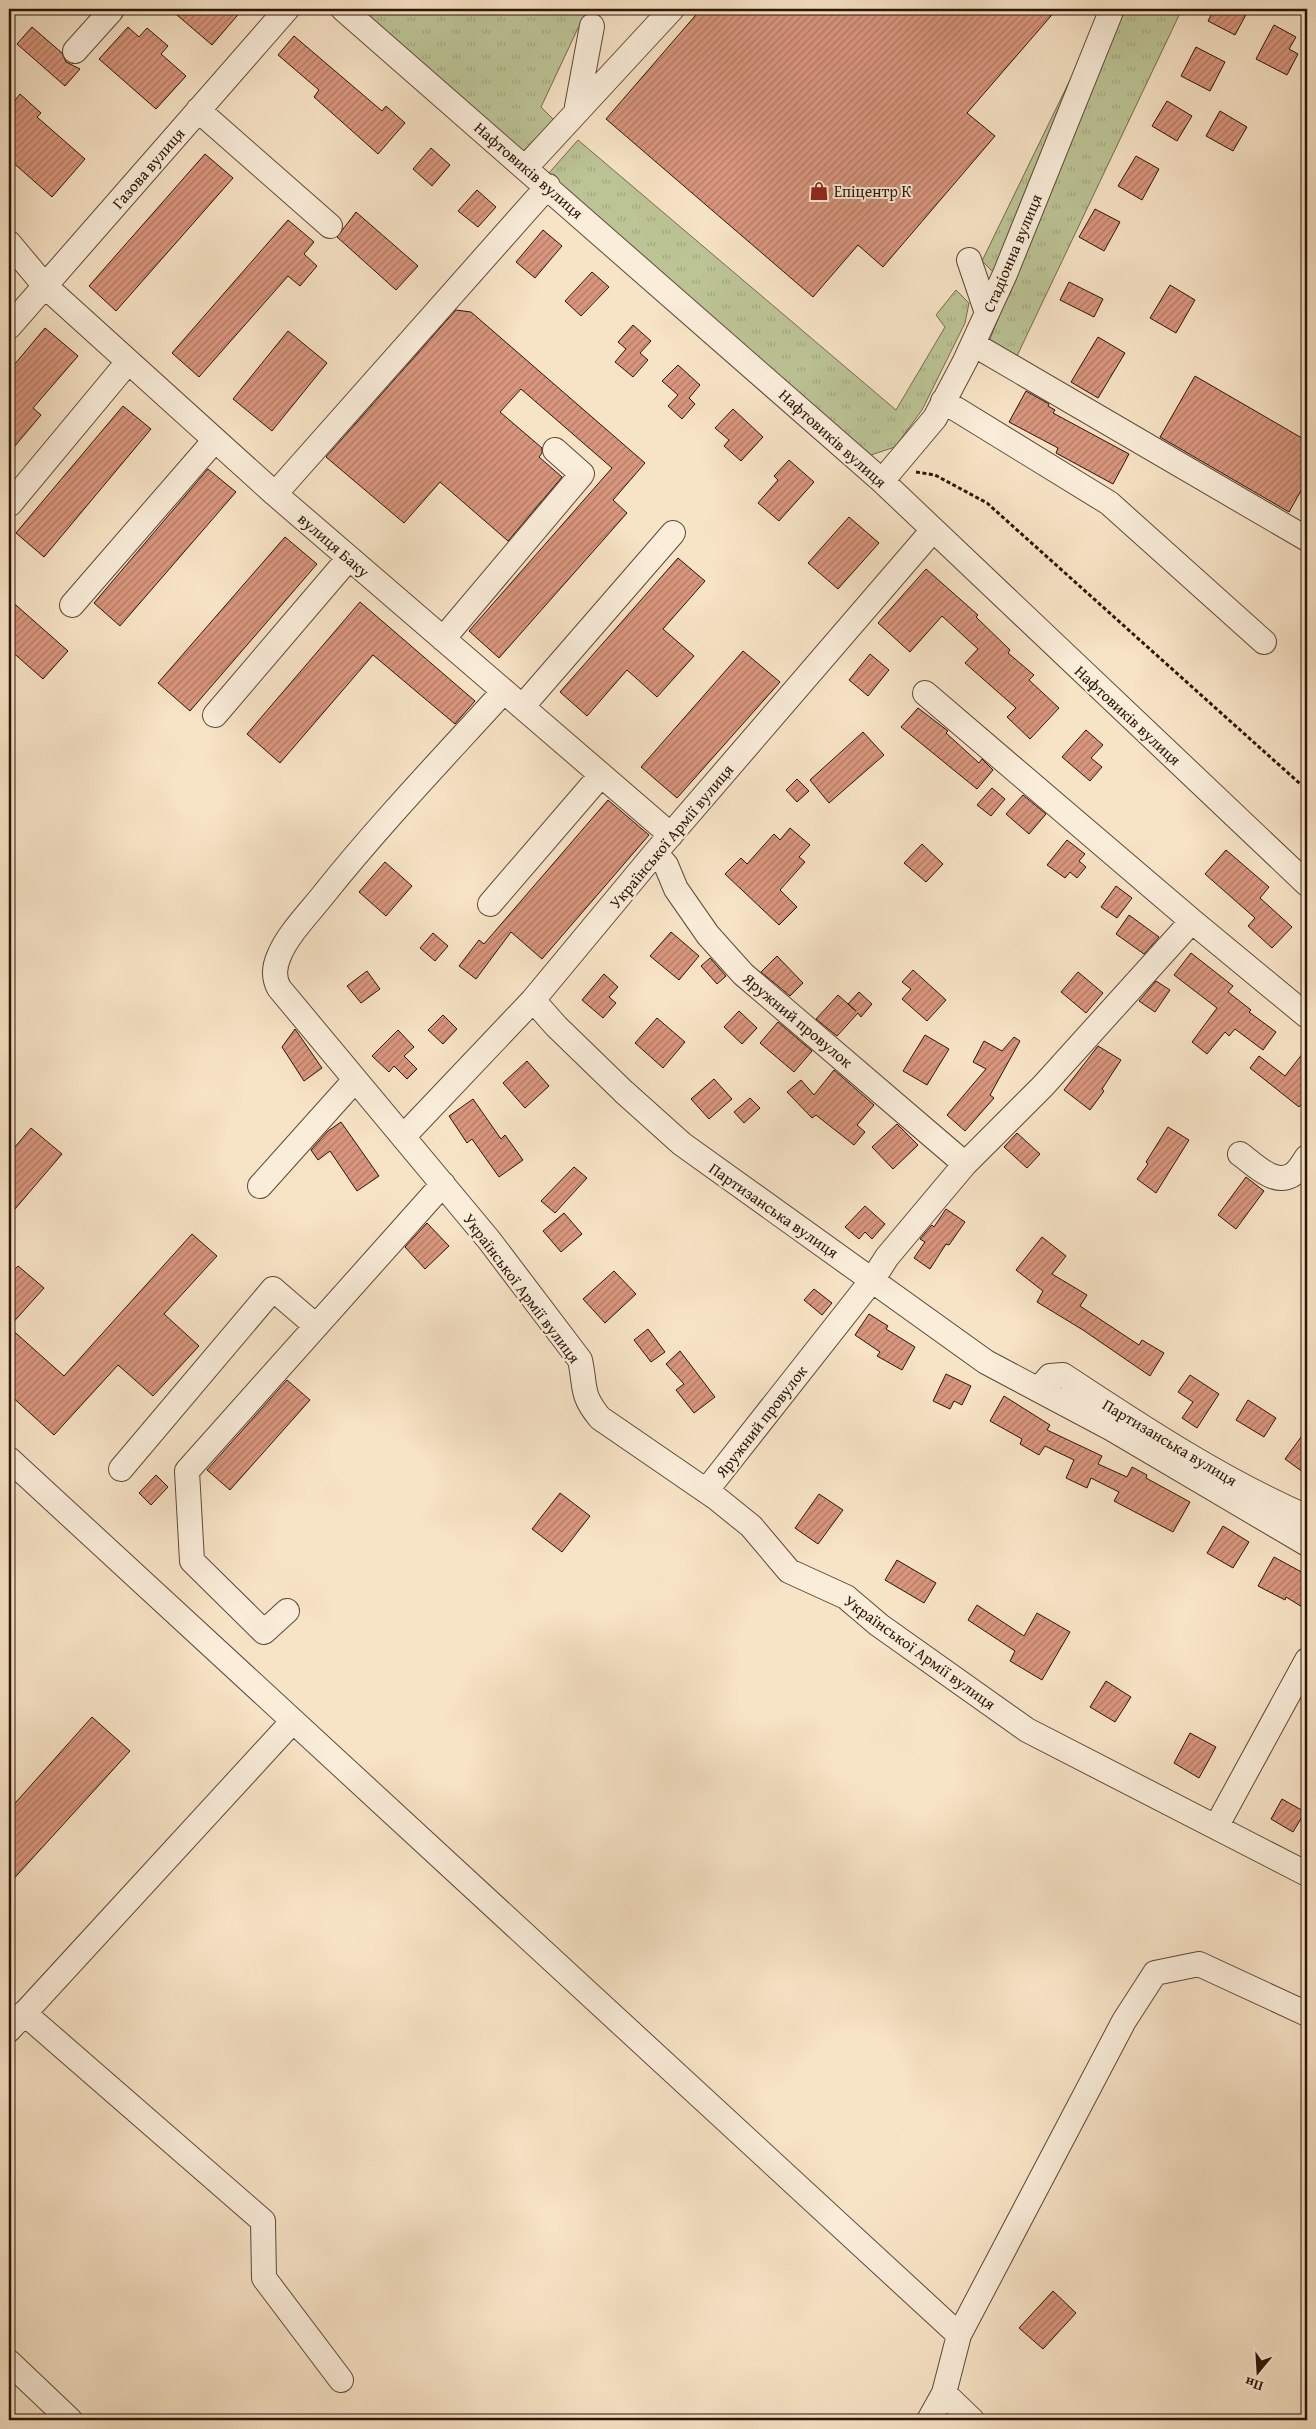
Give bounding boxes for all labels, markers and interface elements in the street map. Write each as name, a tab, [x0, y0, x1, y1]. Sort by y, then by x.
street label: Нафтовиків вулиця	[469, 116, 589, 224]
street label: Газова вулиця	[106, 122, 190, 214]
place label: Епіцентр К	[834, 179, 911, 203]
shop icon: Епіцентр К	[808, 180, 830, 202]
street label: Стадіонна вулиця	[976, 190, 1048, 316]
street label: Нафтовиків вулиця	[774, 383, 892, 493]
street label: вулиця Баку	[293, 507, 375, 583]
street label: Нафтовиків вулиця	[1069, 659, 1187, 771]
street label: Української Армії вулиця	[603, 758, 739, 914]
street label: Яружний провулок	[737, 966, 859, 1074]
street label: Партизанська вулиця	[704, 1156, 844, 1264]
street label: Української Армії вулиця	[458, 1208, 586, 1368]
street label: Яружний провулок	[709, 1359, 813, 1483]
street label: Партизанська вулиця	[1098, 1392, 1242, 1492]
street label: Української Армії вулиця	[839, 1589, 1001, 1715]
north arrow	[1234, 2346, 1284, 2396]
text: Пн	[1242, 2372, 1266, 2397]

